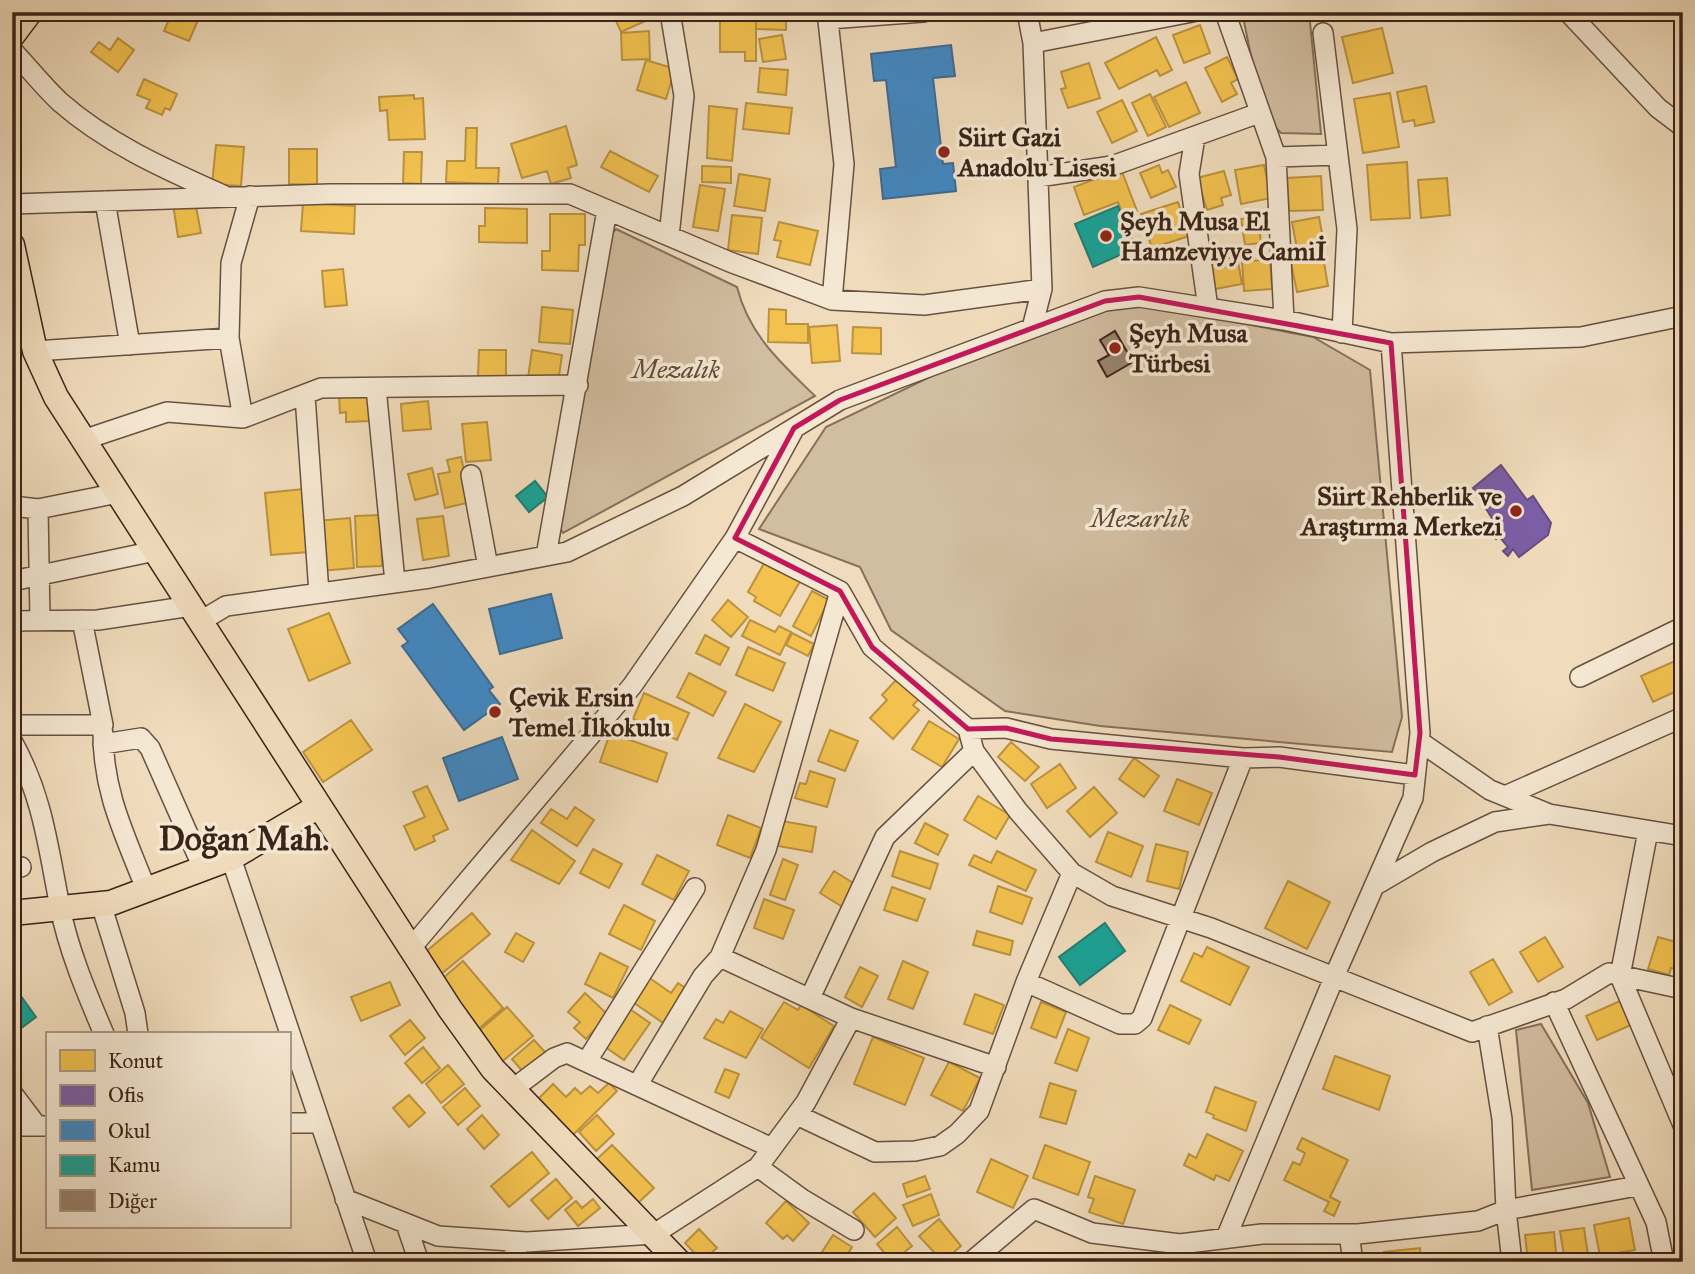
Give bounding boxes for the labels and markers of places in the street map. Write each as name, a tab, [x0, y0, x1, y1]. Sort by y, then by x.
place label: Siirt Gazi Anadolu Lisesi	[956, 121, 1117, 183]
marker: Siirt Gazi Anadolu Lisesi	[936, 144, 952, 160]
place label: Şeyh Musa El Hamzeviyye Camiİ	[1120, 205, 1327, 267]
marker: Şeyh Musa El Hamzeviyye Camiİ	[1098, 228, 1114, 244]
place label: Şeyh Musa Türbesi	[1128, 317, 1249, 379]
marker: Şeyh Musa Türbesi	[1107, 340, 1123, 356]
place label: Siirt Rehberlik ve Araştırma Merkezi	[1299, 480, 1503, 542]
marker: Siirt Rehberlik ve Araştırma Merkezi	[1508, 503, 1524, 519]
place label: Çevik Ersin Temel İlkokulu	[508, 681, 671, 743]
marker: Çevik Ersin Temel İlkokulu	[487, 704, 503, 720]

